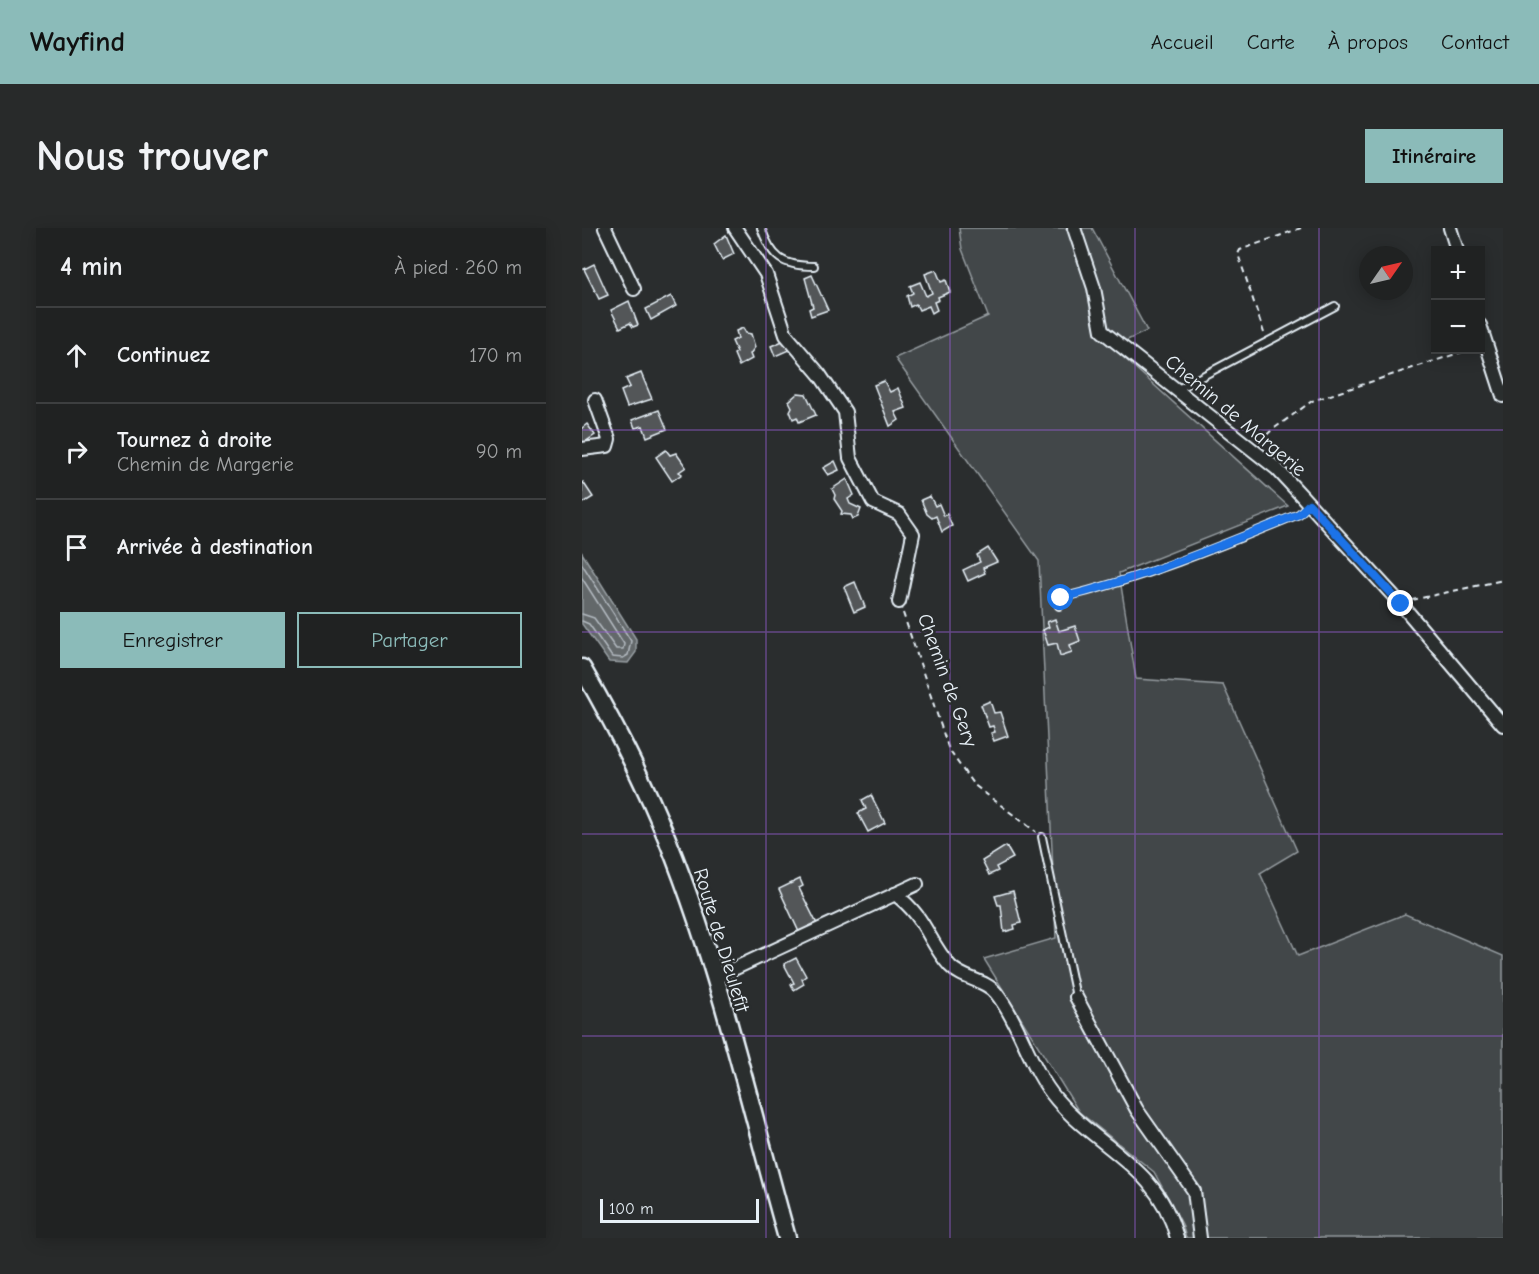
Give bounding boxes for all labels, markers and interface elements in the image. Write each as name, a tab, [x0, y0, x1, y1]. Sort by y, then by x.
text: Wayfind	[30, 26, 125, 58]
text: Accueil	[1151, 30, 1214, 54]
text: Carte	[1247, 30, 1295, 54]
text: À propos	[1328, 30, 1408, 54]
text: Contact	[1441, 30, 1509, 54]
button: Itinéraire	[1365, 129, 1503, 183]
text: Nous trouver	[36, 132, 268, 181]
north arrow	[1359, 246, 1413, 300]
map controls	[1431, 246, 1485, 354]
button: +	[1431, 246, 1485, 300]
text: 4 min	[60, 252, 123, 282]
text: À pied · 260 m	[394, 256, 522, 279]
button: −	[1431, 300, 1485, 354]
icon: ahead	[60, 339, 93, 372]
text: Continuez	[117, 342, 210, 368]
text: 170 m	[469, 344, 522, 367]
street label: Chemin de Margerie	[1161, 350, 1311, 481]
text: Tournez à droite	[117, 427, 272, 453]
icon: right	[60, 435, 93, 468]
text: 90 m	[476, 440, 522, 463]
text: Chemin de Margerie	[117, 453, 294, 476]
icon: arrive	[60, 531, 93, 564]
text: Arrivée à destination	[117, 534, 313, 560]
route start	[1047, 584, 1073, 610]
route end	[1387, 590, 1413, 616]
street label: Chemin de Gery	[913, 610, 982, 750]
button: Enregistrer	[60, 612, 285, 668]
button: Partager	[297, 612, 522, 668]
street label: Route de Dieulefit	[689, 865, 755, 1016]
scale bar	[600, 1196, 759, 1224]
text: 100 m	[609, 1200, 653, 1218]

